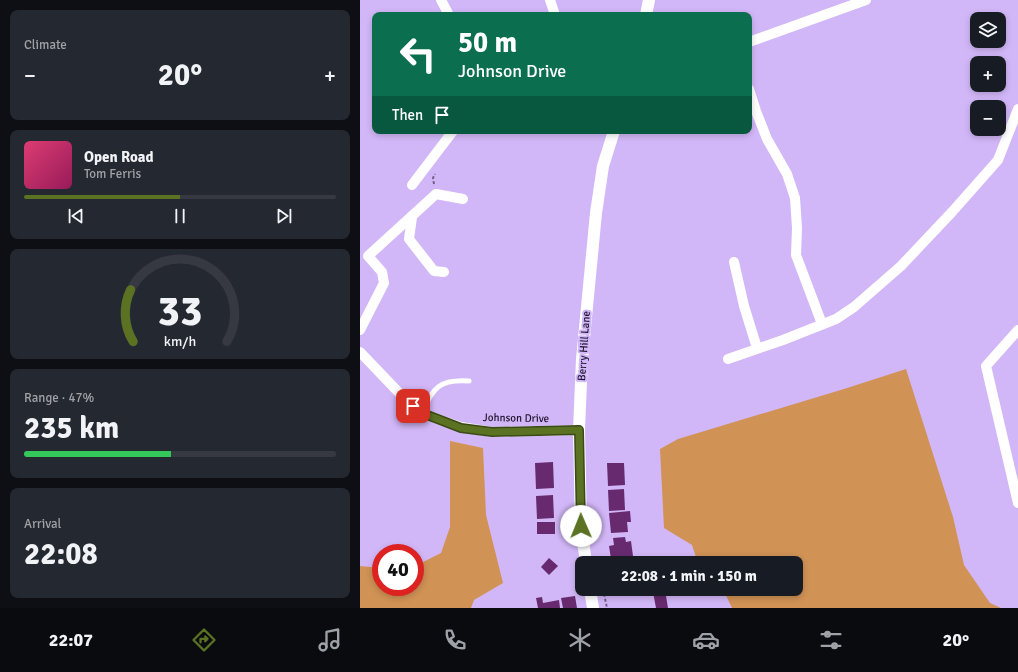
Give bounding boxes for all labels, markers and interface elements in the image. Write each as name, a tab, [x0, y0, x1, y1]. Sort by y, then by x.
map controls	[970, 12, 1006, 136]
button: layers	[970, 12, 1006, 48]
text: 50 m	[458, 26, 517, 60]
icon: left	[392, 28, 444, 80]
text: Climate	[24, 37, 67, 53]
button: +	[970, 56, 1006, 92]
text: 20°	[158, 57, 202, 94]
text: Johnson Drive	[458, 60, 566, 82]
text: −	[24, 62, 36, 89]
text: +	[324, 62, 336, 89]
button: −	[970, 100, 1006, 136]
icon: arrive	[431, 104, 453, 126]
text: Then	[392, 106, 423, 124]
text: Open Road	[84, 148, 154, 166]
text: Tom Ferris	[84, 166, 141, 182]
icon: previous	[65, 205, 87, 227]
icon: pause	[169, 205, 191, 227]
icon: next	[273, 205, 295, 227]
text: 33	[158, 286, 202, 337]
street label: Berry Hill Lane	[575, 311, 593, 381]
text: km/h	[164, 333, 196, 350]
pin	[396, 389, 430, 423]
text: Range · 47%	[24, 390, 94, 406]
icon: arrive	[402, 395, 424, 417]
text: 235 km	[24, 410, 119, 447]
street label: Johnson Drive	[483, 411, 549, 425]
position arrow	[560, 505, 602, 547]
text: Arrival	[24, 516, 61, 532]
text: 22:08	[24, 536, 98, 573]
speed limit sign: 40	[372, 544, 424, 596]
text: 22:08 · 1 min · 150 m	[621, 567, 757, 585]
icon: directions	[190, 626, 218, 654]
icon: music	[316, 626, 344, 654]
icon: phone	[441, 626, 469, 654]
icon: climate	[566, 626, 594, 654]
icon: car	[692, 626, 720, 654]
icon: filters	[817, 626, 845, 654]
text: 22:07	[49, 629, 93, 651]
text: 20°	[943, 629, 969, 651]

